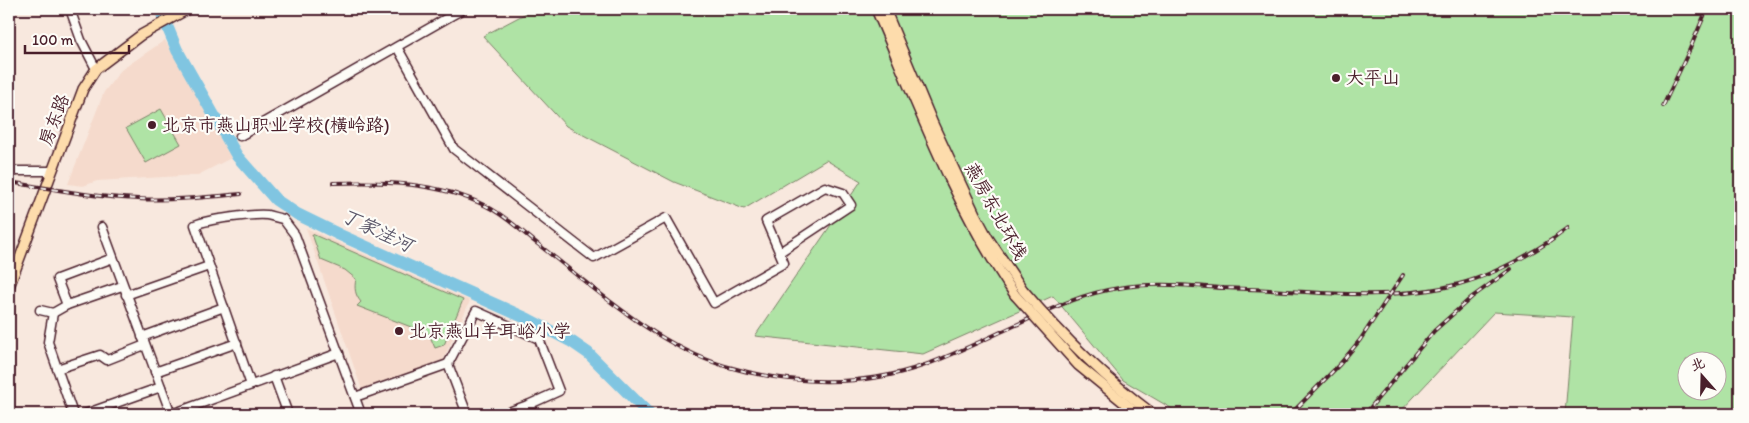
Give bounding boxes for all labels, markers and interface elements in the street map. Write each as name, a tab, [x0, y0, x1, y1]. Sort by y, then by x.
scale bar	[25, 22, 129, 54]
text: 100 m	[32, 31, 74, 49]
place label: 大平山	[1346, 67, 1400, 89]
marker: 大平山	[1330, 72, 1342, 84]
street label: 房东路	[34, 91, 74, 149]
place label: 北京市燕山职业学校(横岭路)	[162, 114, 390, 136]
marker: 北京市燕山职业学校(横岭路)	[146, 119, 158, 131]
street label: 燕房东北环线	[960, 158, 1032, 264]
water label: 丁家洼河	[338, 204, 419, 258]
place label: 北京燕山羊耳峪小学	[409, 320, 571, 342]
marker: 北京燕山羊耳峪小学	[393, 325, 405, 337]
north arrow	[1676, 350, 1726, 400]
text: 北	[1688, 354, 1707, 375]

